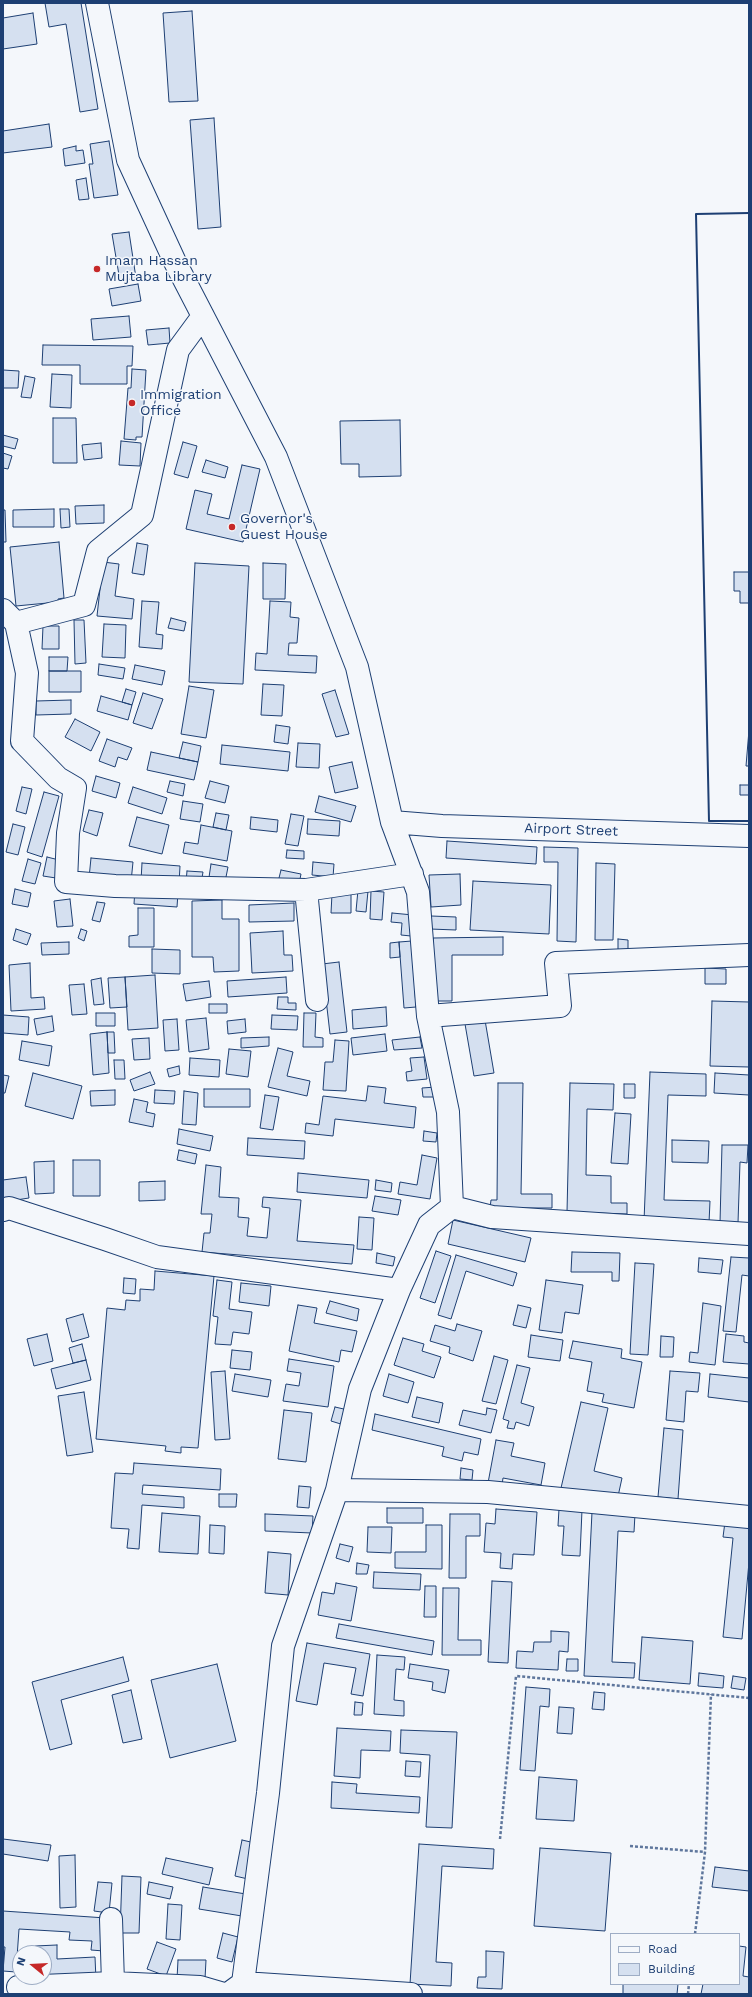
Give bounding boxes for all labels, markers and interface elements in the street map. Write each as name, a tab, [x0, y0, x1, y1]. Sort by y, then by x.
place label: Imam Hassan Mujtaba Library	[105, 253, 212, 286]
marker: Imam Hassan Mujtaba Library	[92, 264, 102, 274]
place label: Immigration Office	[140, 387, 222, 420]
marker: Immigration Office	[127, 398, 137, 408]
place label: Governor's Guest House	[240, 511, 328, 544]
marker: Governor's Guest House	[227, 522, 237, 532]
street label: Airport Street	[524, 820, 618, 840]
legend	[610, 1933, 740, 1985]
text: Road	[648, 1942, 677, 1956]
north arrow	[12, 1945, 52, 1985]
text: N	[14, 1956, 29, 1967]
text: Building	[648, 1962, 695, 1976]

